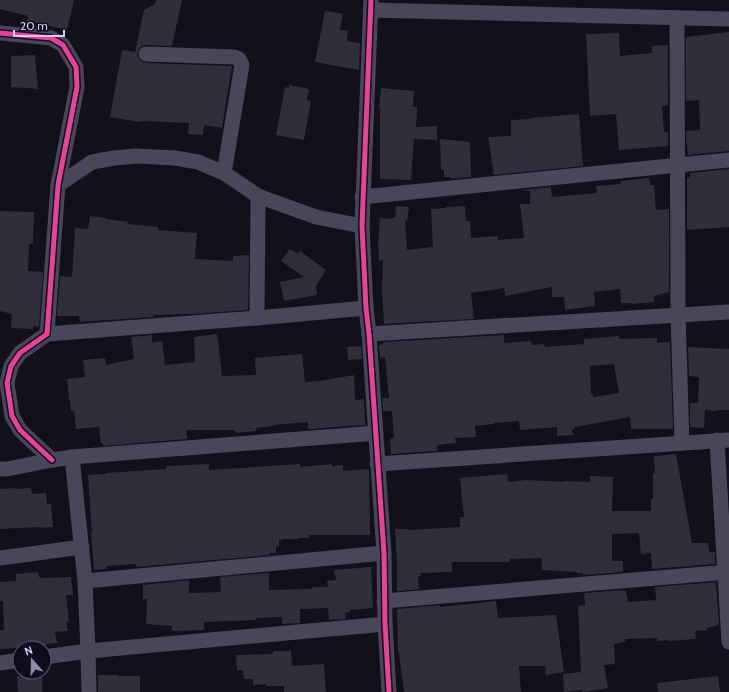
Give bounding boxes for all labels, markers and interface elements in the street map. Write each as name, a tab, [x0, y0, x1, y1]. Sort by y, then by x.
scale bar	[14, 12, 64, 38]
text: 20 m	[20, 18, 48, 33]
north arrow	[12, 640, 52, 680]
text: N	[23, 643, 35, 659]

